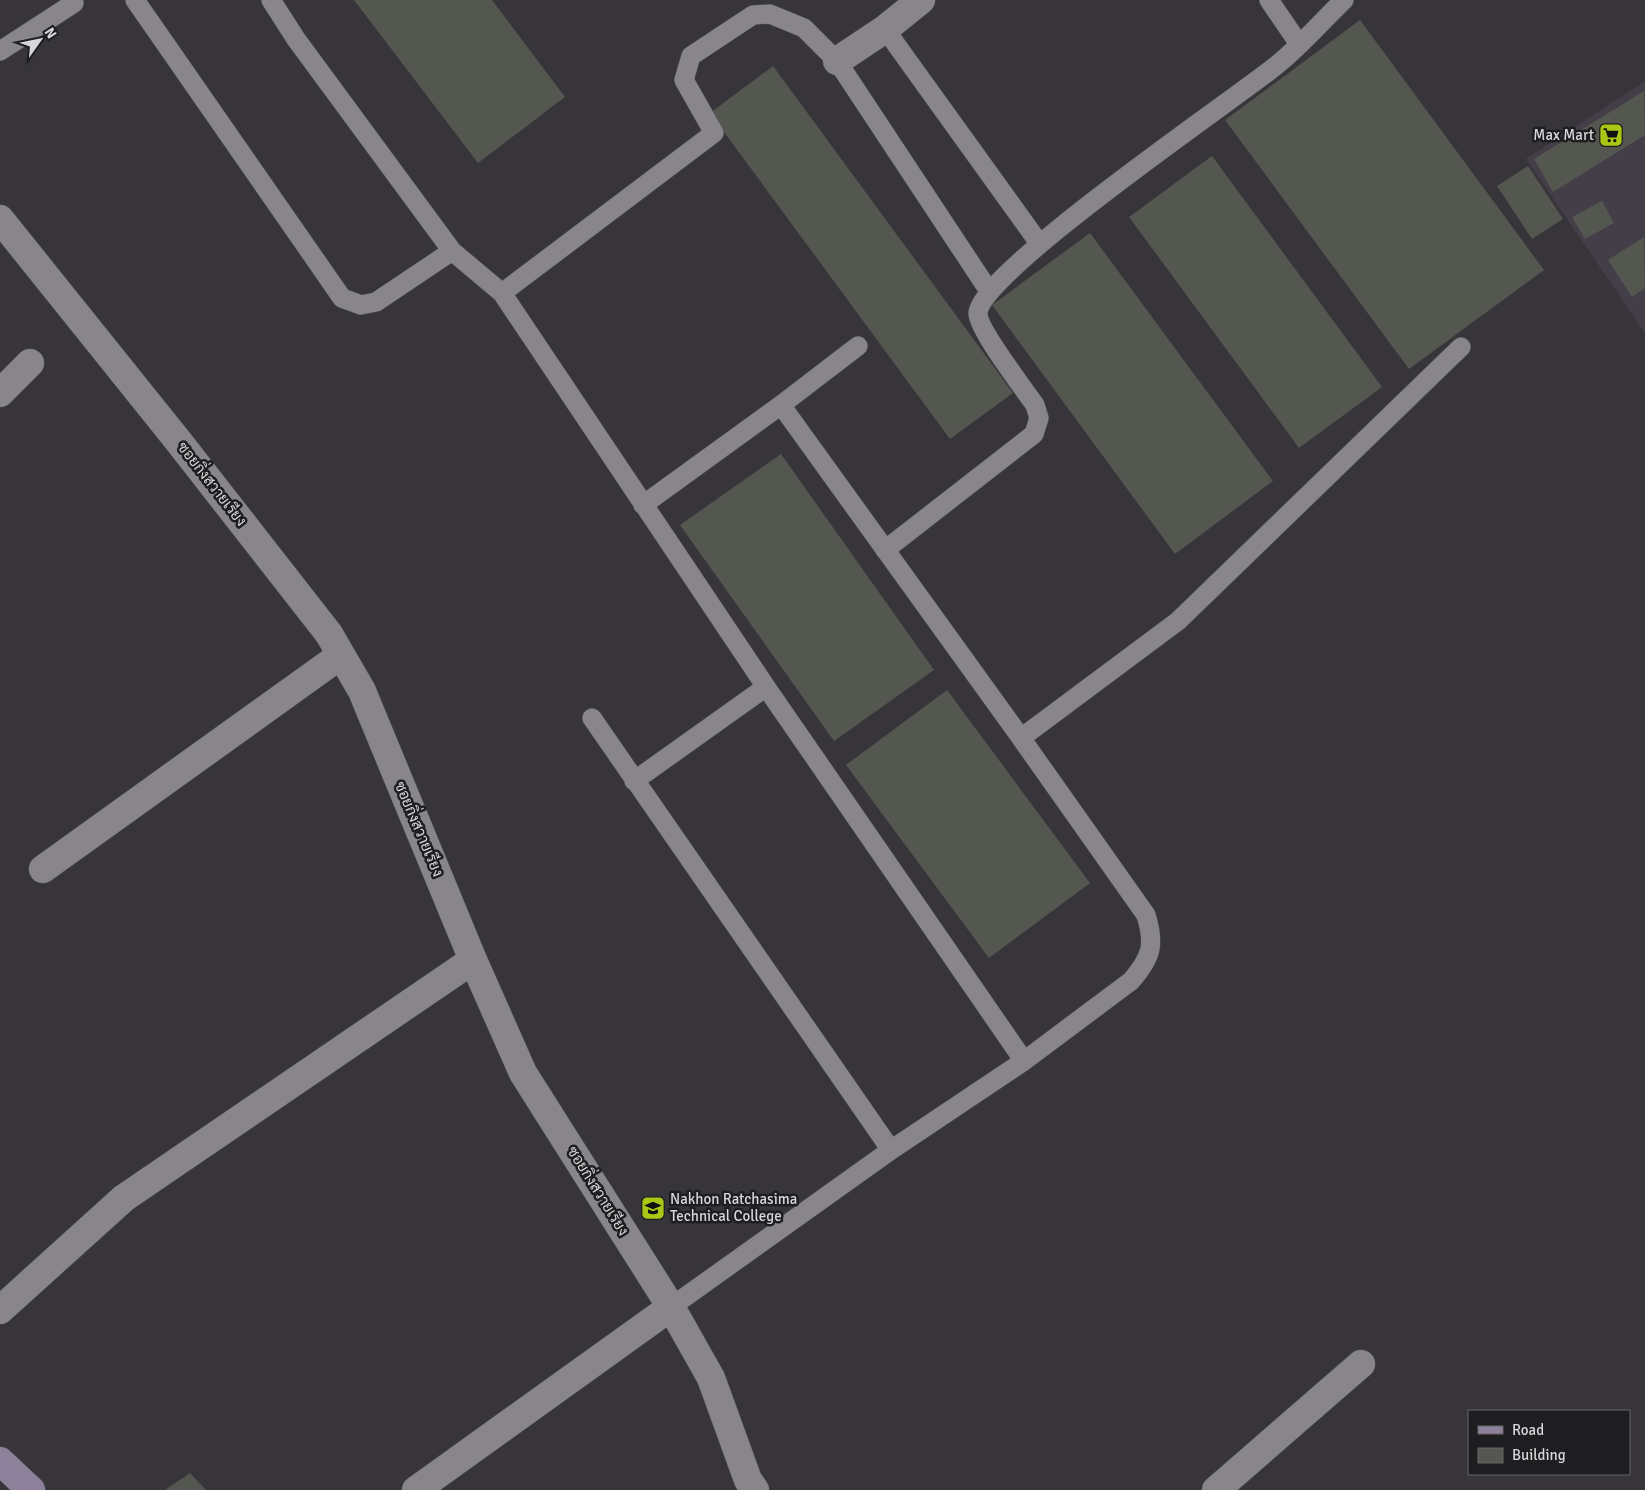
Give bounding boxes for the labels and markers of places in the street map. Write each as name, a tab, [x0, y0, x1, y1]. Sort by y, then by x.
supermarket icon: Max Mart	[1598, 122, 1624, 148]
place label: Max Mart	[1533, 126, 1594, 144]
place label: Nakhon Ratchasima Technical College	[670, 1190, 797, 1225]
school or university icon: Nakhon Ratchasima Technical College	[640, 1195, 666, 1221]

